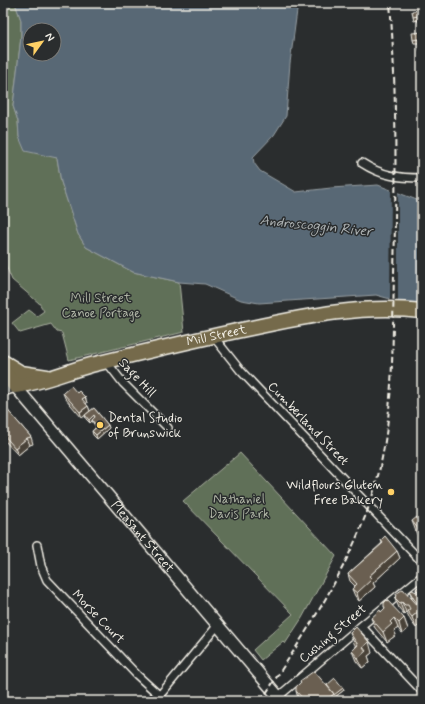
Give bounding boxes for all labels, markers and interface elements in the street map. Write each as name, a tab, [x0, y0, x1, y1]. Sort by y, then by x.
north arrow	[22, 22, 62, 62]
text: N	[42, 30, 57, 44]
water label: Androscoggin River	[259, 211, 375, 243]
park label: Mill Street Canoe Portage	[62, 290, 140, 322]
street label: Mill Street	[185, 321, 248, 350]
street label: Sage Hill	[113, 355, 159, 402]
street label: Cumberland Street	[264, 378, 352, 470]
place label: Dental Studio of Brunswick	[108, 410, 182, 442]
marker: Dental Studio of Brunswick	[95, 420, 105, 430]
place label: Wildflours Gluten Free Bakery	[286, 477, 383, 509]
marker: Wildflours Gluten Free Bakery	[386, 487, 396, 497]
park label: Nathaniel Davis Park	[208, 491, 270, 523]
street label: Pleasant Street	[107, 497, 178, 576]
street label: Morse Court	[68, 586, 128, 648]
street label: Cushing Street	[296, 601, 372, 669]

